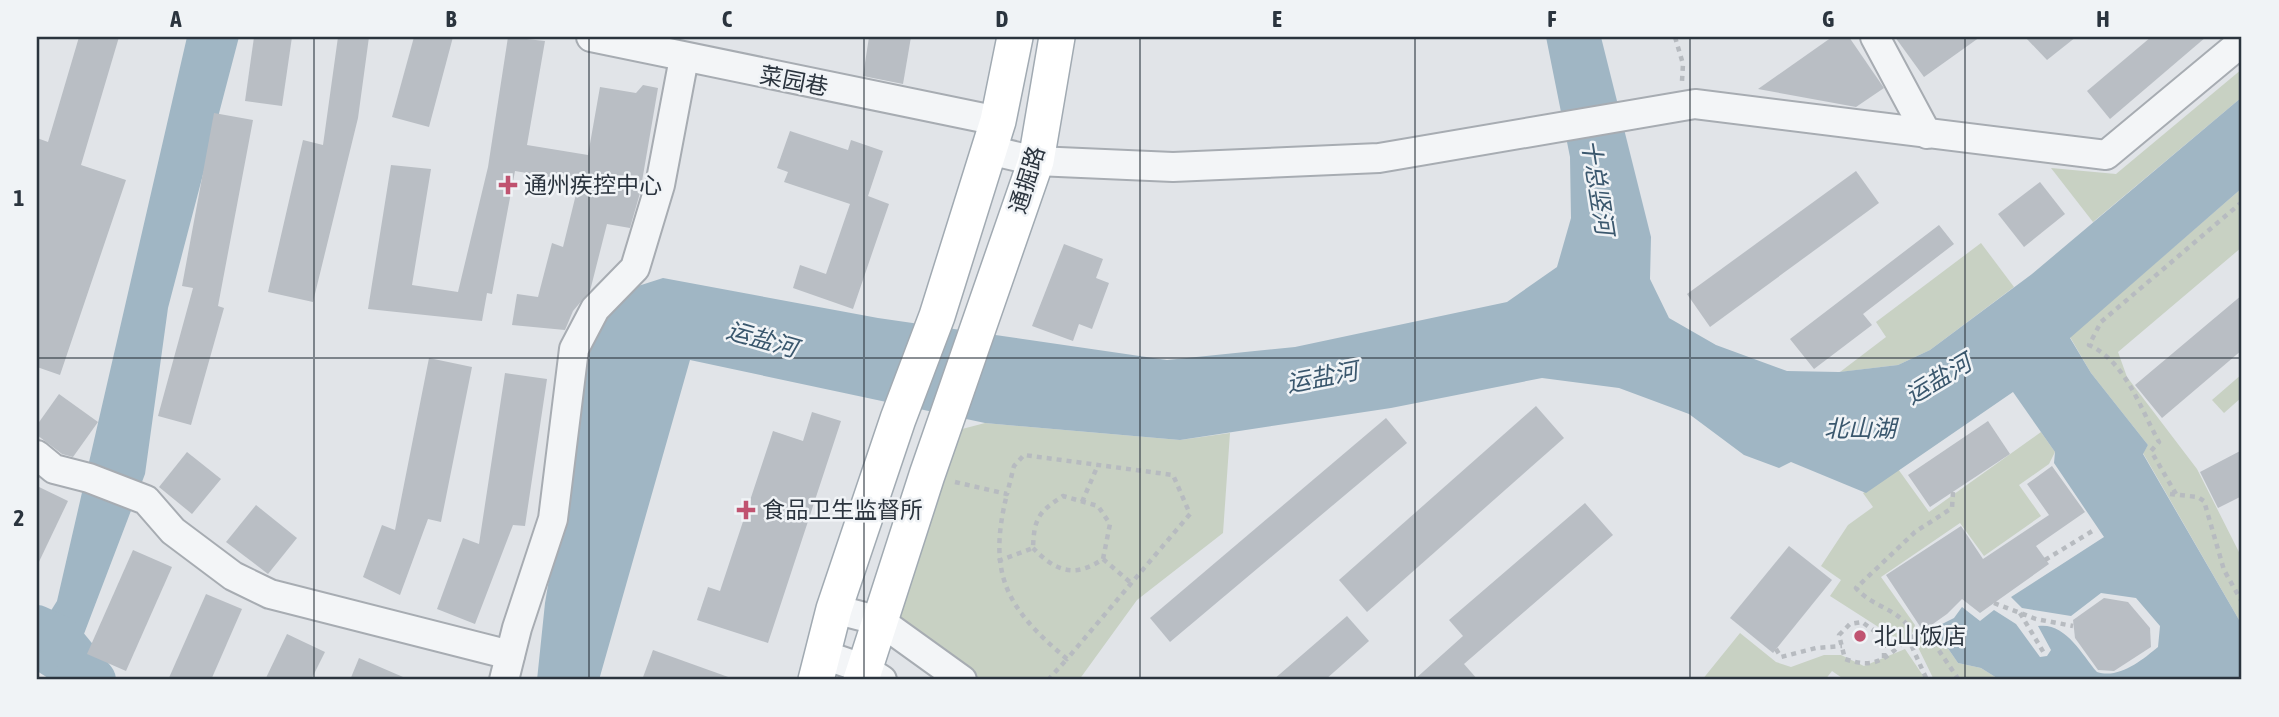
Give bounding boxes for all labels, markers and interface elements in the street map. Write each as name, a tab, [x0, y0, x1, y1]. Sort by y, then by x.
text: A	[169, 6, 182, 32]
text: B	[446, 6, 457, 32]
text: C	[722, 6, 733, 32]
text: D	[996, 6, 1009, 32]
text: E	[1272, 6, 1282, 32]
text: F	[1547, 6, 1557, 32]
text: G	[1822, 6, 1834, 32]
text: H	[2096, 6, 2110, 32]
street label: 菜园巷	[758, 62, 830, 100]
water label: 十总竖河	[1577, 137, 1619, 240]
street label: 通掘路	[1004, 143, 1050, 217]
place label: 通州疾控中心	[524, 172, 662, 198]
marker: 通州疾控中心	[498, 175, 518, 195]
text: 1	[14, 185, 25, 211]
water label: 运盐河	[724, 316, 804, 363]
water label: 运盐河	[1900, 347, 1979, 409]
water label: 运盐河	[1284, 356, 1364, 397]
water label: 北山湖	[1824, 415, 1900, 442]
place label: 食品卫生监督所	[762, 497, 923, 523]
marker: 食品卫生监督所	[736, 500, 756, 520]
text: 2	[14, 505, 24, 531]
place label: 北山饭店	[1874, 623, 1966, 649]
marker: 北山饭店	[1852, 628, 1868, 644]

